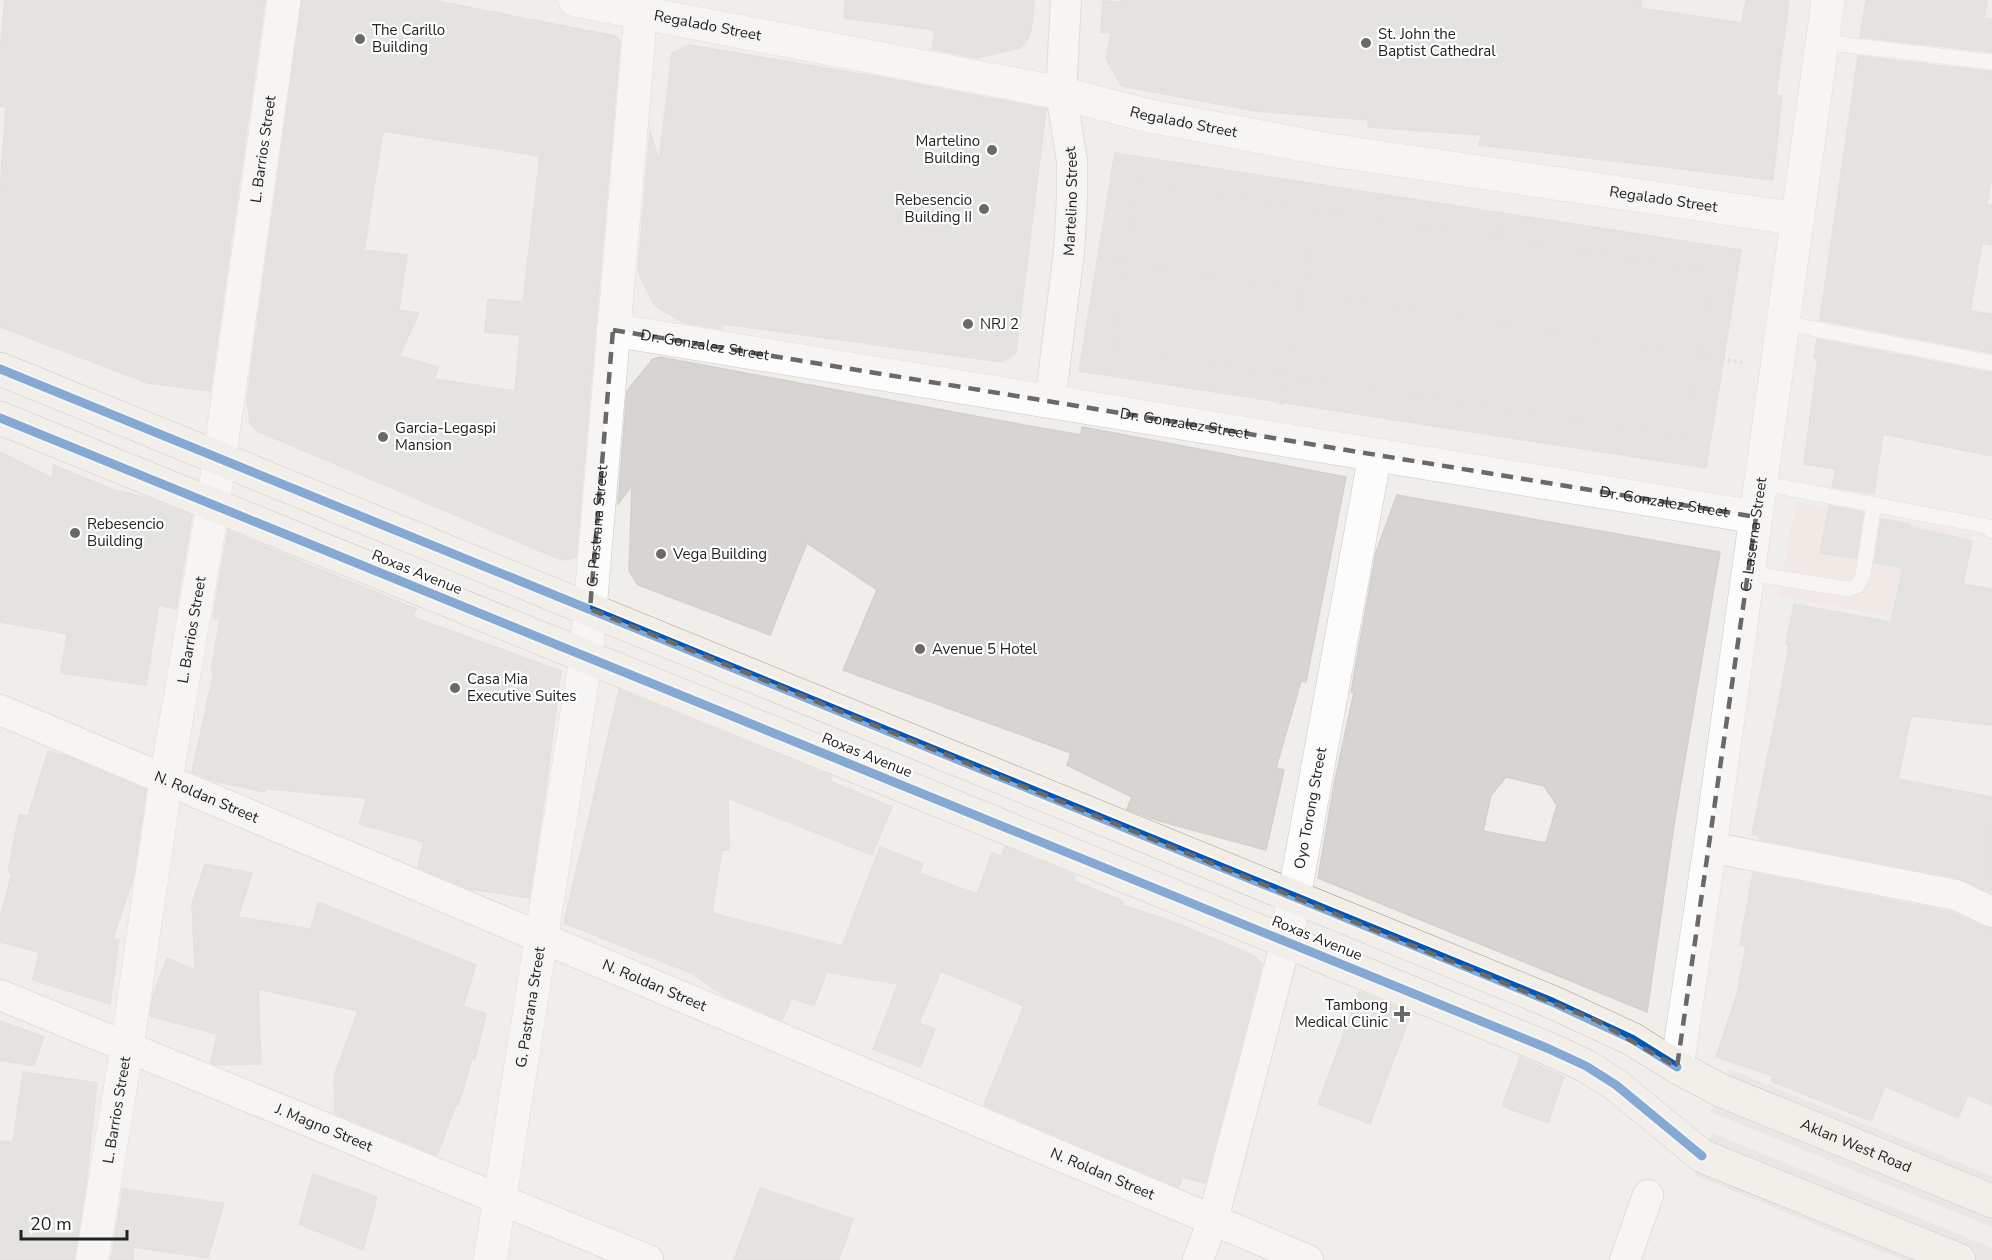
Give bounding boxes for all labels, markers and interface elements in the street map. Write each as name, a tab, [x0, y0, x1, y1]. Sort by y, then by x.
street label: Regalado Street	[652, 5, 764, 46]
place label: The Carillo Building	[372, 20, 445, 57]
place label: St. John the Baptist Cathedral	[1378, 24, 1496, 61]
marker: The Carillo Building	[353, 32, 367, 46]
marker: St. John the Baptist Cathedral	[1359, 36, 1373, 50]
street label: L. Barrios Street	[246, 93, 281, 204]
street label: Regalado Street	[1128, 101, 1240, 142]
place label: Martelino Building	[916, 131, 980, 168]
marker: Martelino Building	[985, 143, 999, 157]
street label: Martelino Street	[1059, 144, 1082, 256]
street label: Regalado Street	[1608, 181, 1720, 217]
place label: Rebesencio Building II	[895, 190, 972, 227]
marker: Rebesencio Building II	[977, 202, 991, 216]
place label: NRJ 2	[980, 314, 1019, 334]
marker: NRJ 2	[961, 317, 975, 331]
street label: Dr. Gonzalez Street	[639, 325, 771, 366]
street label: Dr. Gonzalez Street	[1119, 403, 1251, 444]
place label: Garcia-Legaspi Mansion	[395, 418, 496, 455]
marker: Garcia-Legaspi Mansion	[376, 430, 390, 444]
street label: G. Pastrana Street	[582, 464, 612, 588]
street label: C. Laserna Street	[1736, 475, 1772, 593]
street label: Dr. Gonzalez Street	[1598, 482, 1731, 522]
place label: Rebesencio Building	[87, 514, 164, 551]
marker: Rebesencio Building	[68, 526, 82, 540]
place label: Vega Building	[672, 544, 767, 564]
street label: Roxas Avenue	[369, 545, 465, 599]
marker: Vega Building	[654, 547, 668, 561]
street label: L. Barrios Street	[173, 574, 211, 685]
place label: Avenue 5 Hotel	[932, 639, 1038, 659]
marker: Avenue 5 Hotel	[913, 642, 927, 656]
place label: Casa Mia Executive Suites	[467, 669, 576, 706]
marker: Casa Mia Executive Suites	[448, 681, 462, 695]
street label: Roxas Avenue	[819, 728, 915, 782]
street label: Oyo Torong Street	[1289, 745, 1331, 871]
street label: N. Roldan Street	[151, 766, 262, 828]
street label: Roxas Avenue	[1269, 911, 1365, 965]
street label: G. Pastrana Street	[511, 945, 550, 1069]
street label: N. Roldan Street	[599, 954, 710, 1016]
place label: Tambong Medical Clinic	[1295, 995, 1388, 1032]
marker: Tambong Medical Clinic	[1393, 1005, 1411, 1023]
street label: L. Barrios Street	[98, 1054, 135, 1165]
street label: J. Magno Street	[271, 1098, 376, 1157]
street label: Aklan West Road	[1798, 1114, 1915, 1177]
street label: N. Roldan Street	[1047, 1143, 1158, 1205]
scale bar	[21, 1203, 128, 1241]
text: 20 m	[30, 1212, 72, 1236]

